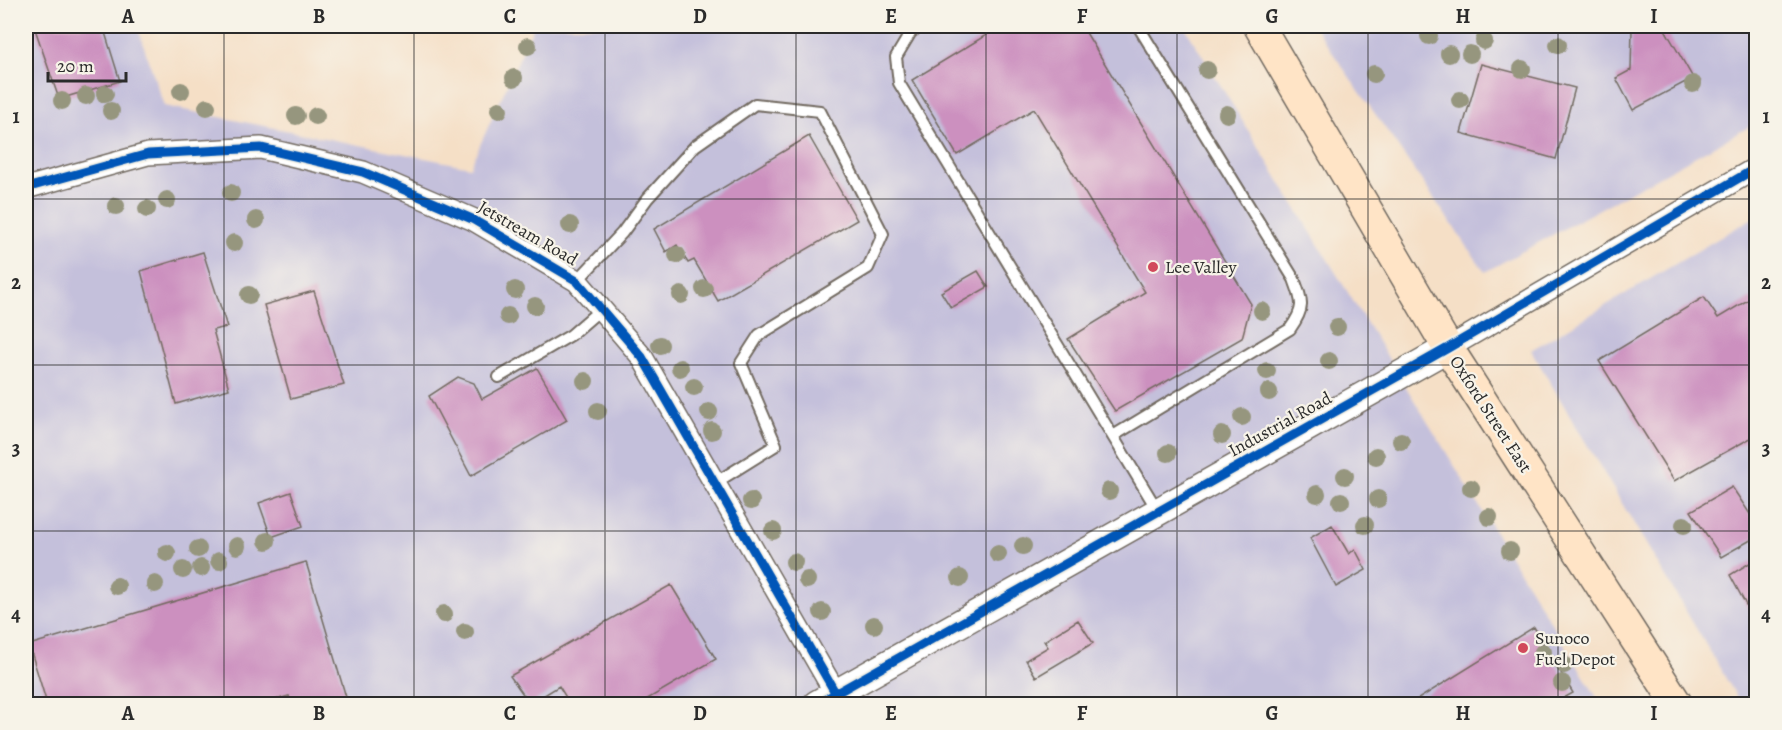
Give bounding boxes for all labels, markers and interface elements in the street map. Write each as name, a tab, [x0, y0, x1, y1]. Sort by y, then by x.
text: A	[121, 3, 135, 30]
text: B	[313, 3, 325, 30]
text: C	[504, 3, 516, 30]
text: D	[693, 3, 707, 30]
text: E	[885, 3, 897, 30]
text: F	[1077, 3, 1088, 30]
text: G	[1265, 3, 1279, 30]
text: H	[1456, 3, 1471, 30]
text: I	[1650, 3, 1658, 30]
scale bar	[48, 45, 126, 83]
text: 20 m	[57, 54, 94, 78]
text: 1	[12, 103, 20, 130]
text: 1	[1762, 103, 1770, 130]
street label: Jetstream Road	[474, 195, 583, 271]
place label: Lee Valley	[1165, 255, 1238, 279]
marker: Lee Valley	[1146, 260, 1160, 274]
text: 2	[11, 269, 21, 296]
text: 2	[1761, 269, 1771, 296]
street label: Oxford Street East	[1444, 351, 1538, 477]
street label: Industrial Road	[1224, 386, 1336, 462]
text: 3	[12, 435, 20, 462]
text: 3	[1762, 435, 1770, 462]
text: 4	[11, 601, 21, 628]
text: 4	[1761, 601, 1771, 628]
place label: Sunoco Fuel Depot	[1535, 626, 1615, 671]
marker: Sunoco Fuel Depot	[1516, 641, 1530, 655]
text: A	[121, 700, 135, 727]
text: B	[313, 700, 325, 727]
text: C	[504, 700, 516, 727]
text: D	[693, 700, 707, 727]
text: E	[885, 700, 897, 727]
text: F	[1077, 700, 1088, 727]
text: G	[1265, 700, 1279, 727]
text: H	[1456, 700, 1471, 727]
text: I	[1650, 700, 1658, 727]

